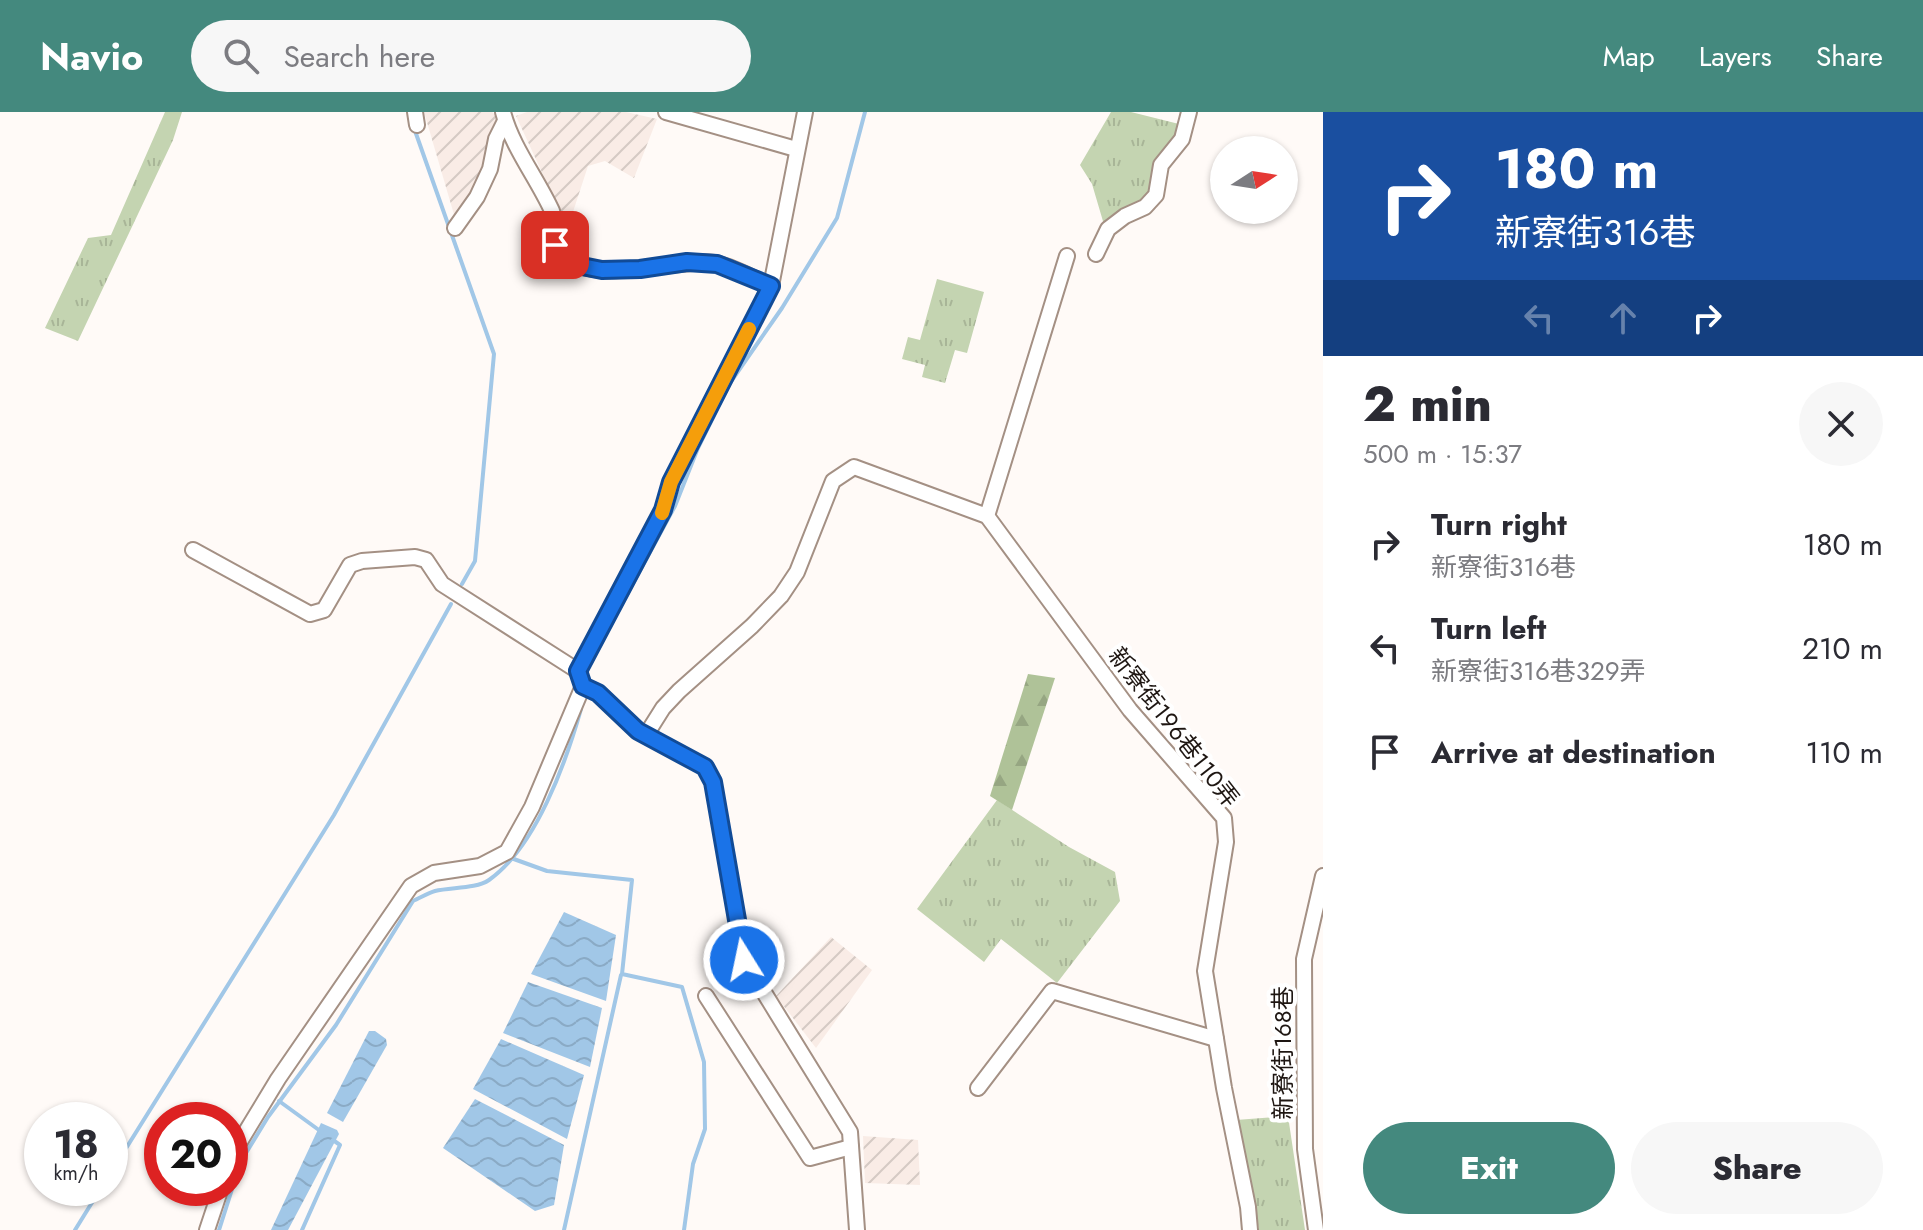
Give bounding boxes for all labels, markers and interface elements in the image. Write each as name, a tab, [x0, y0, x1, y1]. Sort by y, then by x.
search box	[191, 20, 751, 92]
text: Navio	[40, 29, 143, 84]
icon: search	[219, 34, 263, 78]
text: Search here	[283, 35, 435, 78]
text: Map	[1603, 36, 1655, 77]
text: Layers	[1699, 36, 1772, 77]
text: Share	[1816, 36, 1883, 77]
text: 180 m	[1495, 128, 1658, 209]
north arrow	[1210, 136, 1298, 224]
map controls	[1210, 136, 1298, 224]
icon: right	[1363, 144, 1467, 248]
text: 新寮街316巷	[1495, 206, 1696, 258]
pin	[521, 211, 589, 279]
icon: arrive	[533, 223, 577, 267]
icon: left	[1517, 296, 1561, 340]
icon: ahead	[1601, 296, 1645, 340]
icon: right	[1685, 296, 1729, 340]
text: 2 min	[1363, 370, 1492, 439]
button: close	[1799, 382, 1883, 466]
text: 500 m · 15:37	[1363, 435, 1522, 473]
text: Turn right	[1431, 503, 1567, 546]
icon: right	[1363, 522, 1407, 566]
text: 180 m	[1803, 523, 1883, 566]
text: 新寮街316巷	[1431, 548, 1576, 586]
text: Turn left	[1431, 607, 1546, 650]
icon: left	[1363, 626, 1407, 670]
text: 210 m	[1802, 627, 1883, 670]
street label: 新寮街196巷110弄	[1100, 640, 1248, 814]
text: 新寮街316巷329弄	[1431, 652, 1646, 690]
icon: arrive	[1363, 730, 1407, 774]
text: Arrive at destination	[1431, 731, 1716, 774]
text: 110 m	[1806, 731, 1883, 774]
position arrow	[702, 918, 786, 1002]
street label: 新寮街168巷	[1265, 986, 1300, 1120]
speed limit sign: 20	[144, 1102, 248, 1206]
text: 18	[53, 1115, 99, 1173]
button: Exit	[1363, 1122, 1615, 1214]
button: Share	[1631, 1122, 1883, 1214]
text: km/h	[53, 1159, 99, 1188]

